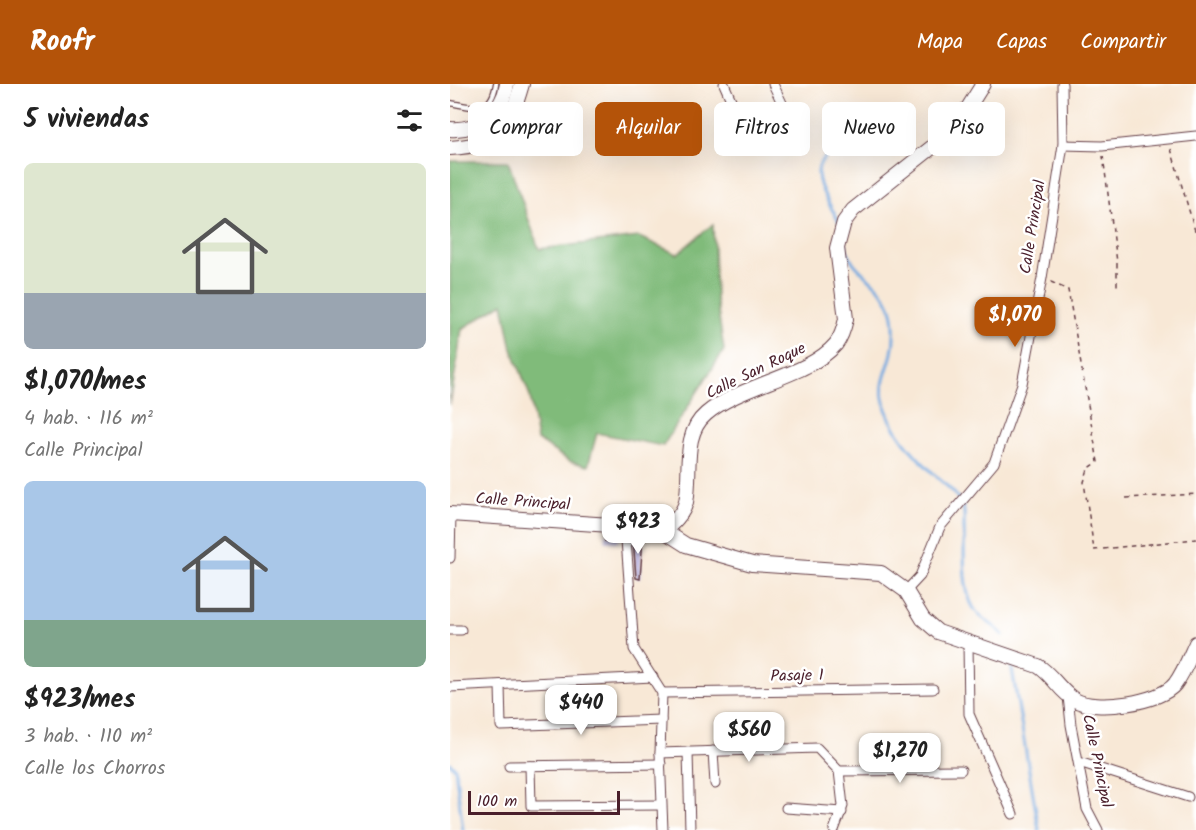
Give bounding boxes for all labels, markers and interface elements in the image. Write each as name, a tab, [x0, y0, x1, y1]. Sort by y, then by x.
text: Roofr	[30, 20, 95, 65]
text: Mapa	[917, 26, 963, 59]
text: Capas	[996, 26, 1047, 59]
text: Compartir	[1080, 26, 1166, 59]
text: 5 viviendas	[24, 99, 149, 141]
chip: Comprar	[468, 102, 583, 156]
chip: Alquilar	[595, 102, 702, 156]
chip: Filtros	[714, 102, 810, 156]
chip: Nuevo	[822, 102, 916, 156]
chip: Piso	[928, 102, 1005, 156]
icon: filters	[393, 104, 426, 137]
street label: Calle Principal	[1013, 178, 1053, 276]
icon: home	[171, 202, 279, 310]
pin: $1,070	[966, 297, 1064, 348]
text: $1,070	[988, 300, 1042, 332]
street label: Calle San Roque	[702, 336, 810, 406]
text: $1,070/mes	[24, 361, 146, 403]
text: 4 hab. · 116 m²	[24, 403, 153, 435]
text: Calle Principal	[24, 435, 143, 467]
street label: Calle Principal	[475, 486, 571, 518]
pin: $923	[602, 504, 674, 555]
text: $923	[616, 507, 660, 539]
icon: home	[171, 520, 279, 628]
street label: Pasaje 1	[770, 663, 824, 689]
text: $923/mes	[24, 679, 135, 721]
pin: $440	[545, 685, 617, 736]
text: $440	[559, 688, 603, 720]
pin: $560	[713, 712, 785, 763]
street label: Calle Principal	[1075, 712, 1119, 810]
text: $560	[727, 715, 771, 747]
text: 3 hab. · 110 m²	[24, 721, 152, 753]
pin: $1,270	[851, 733, 949, 784]
text: $1,270	[873, 736, 927, 768]
text: Calle los Chorros	[24, 753, 165, 785]
scale bar	[468, 788, 620, 816]
text: 100 m	[477, 789, 517, 814]

